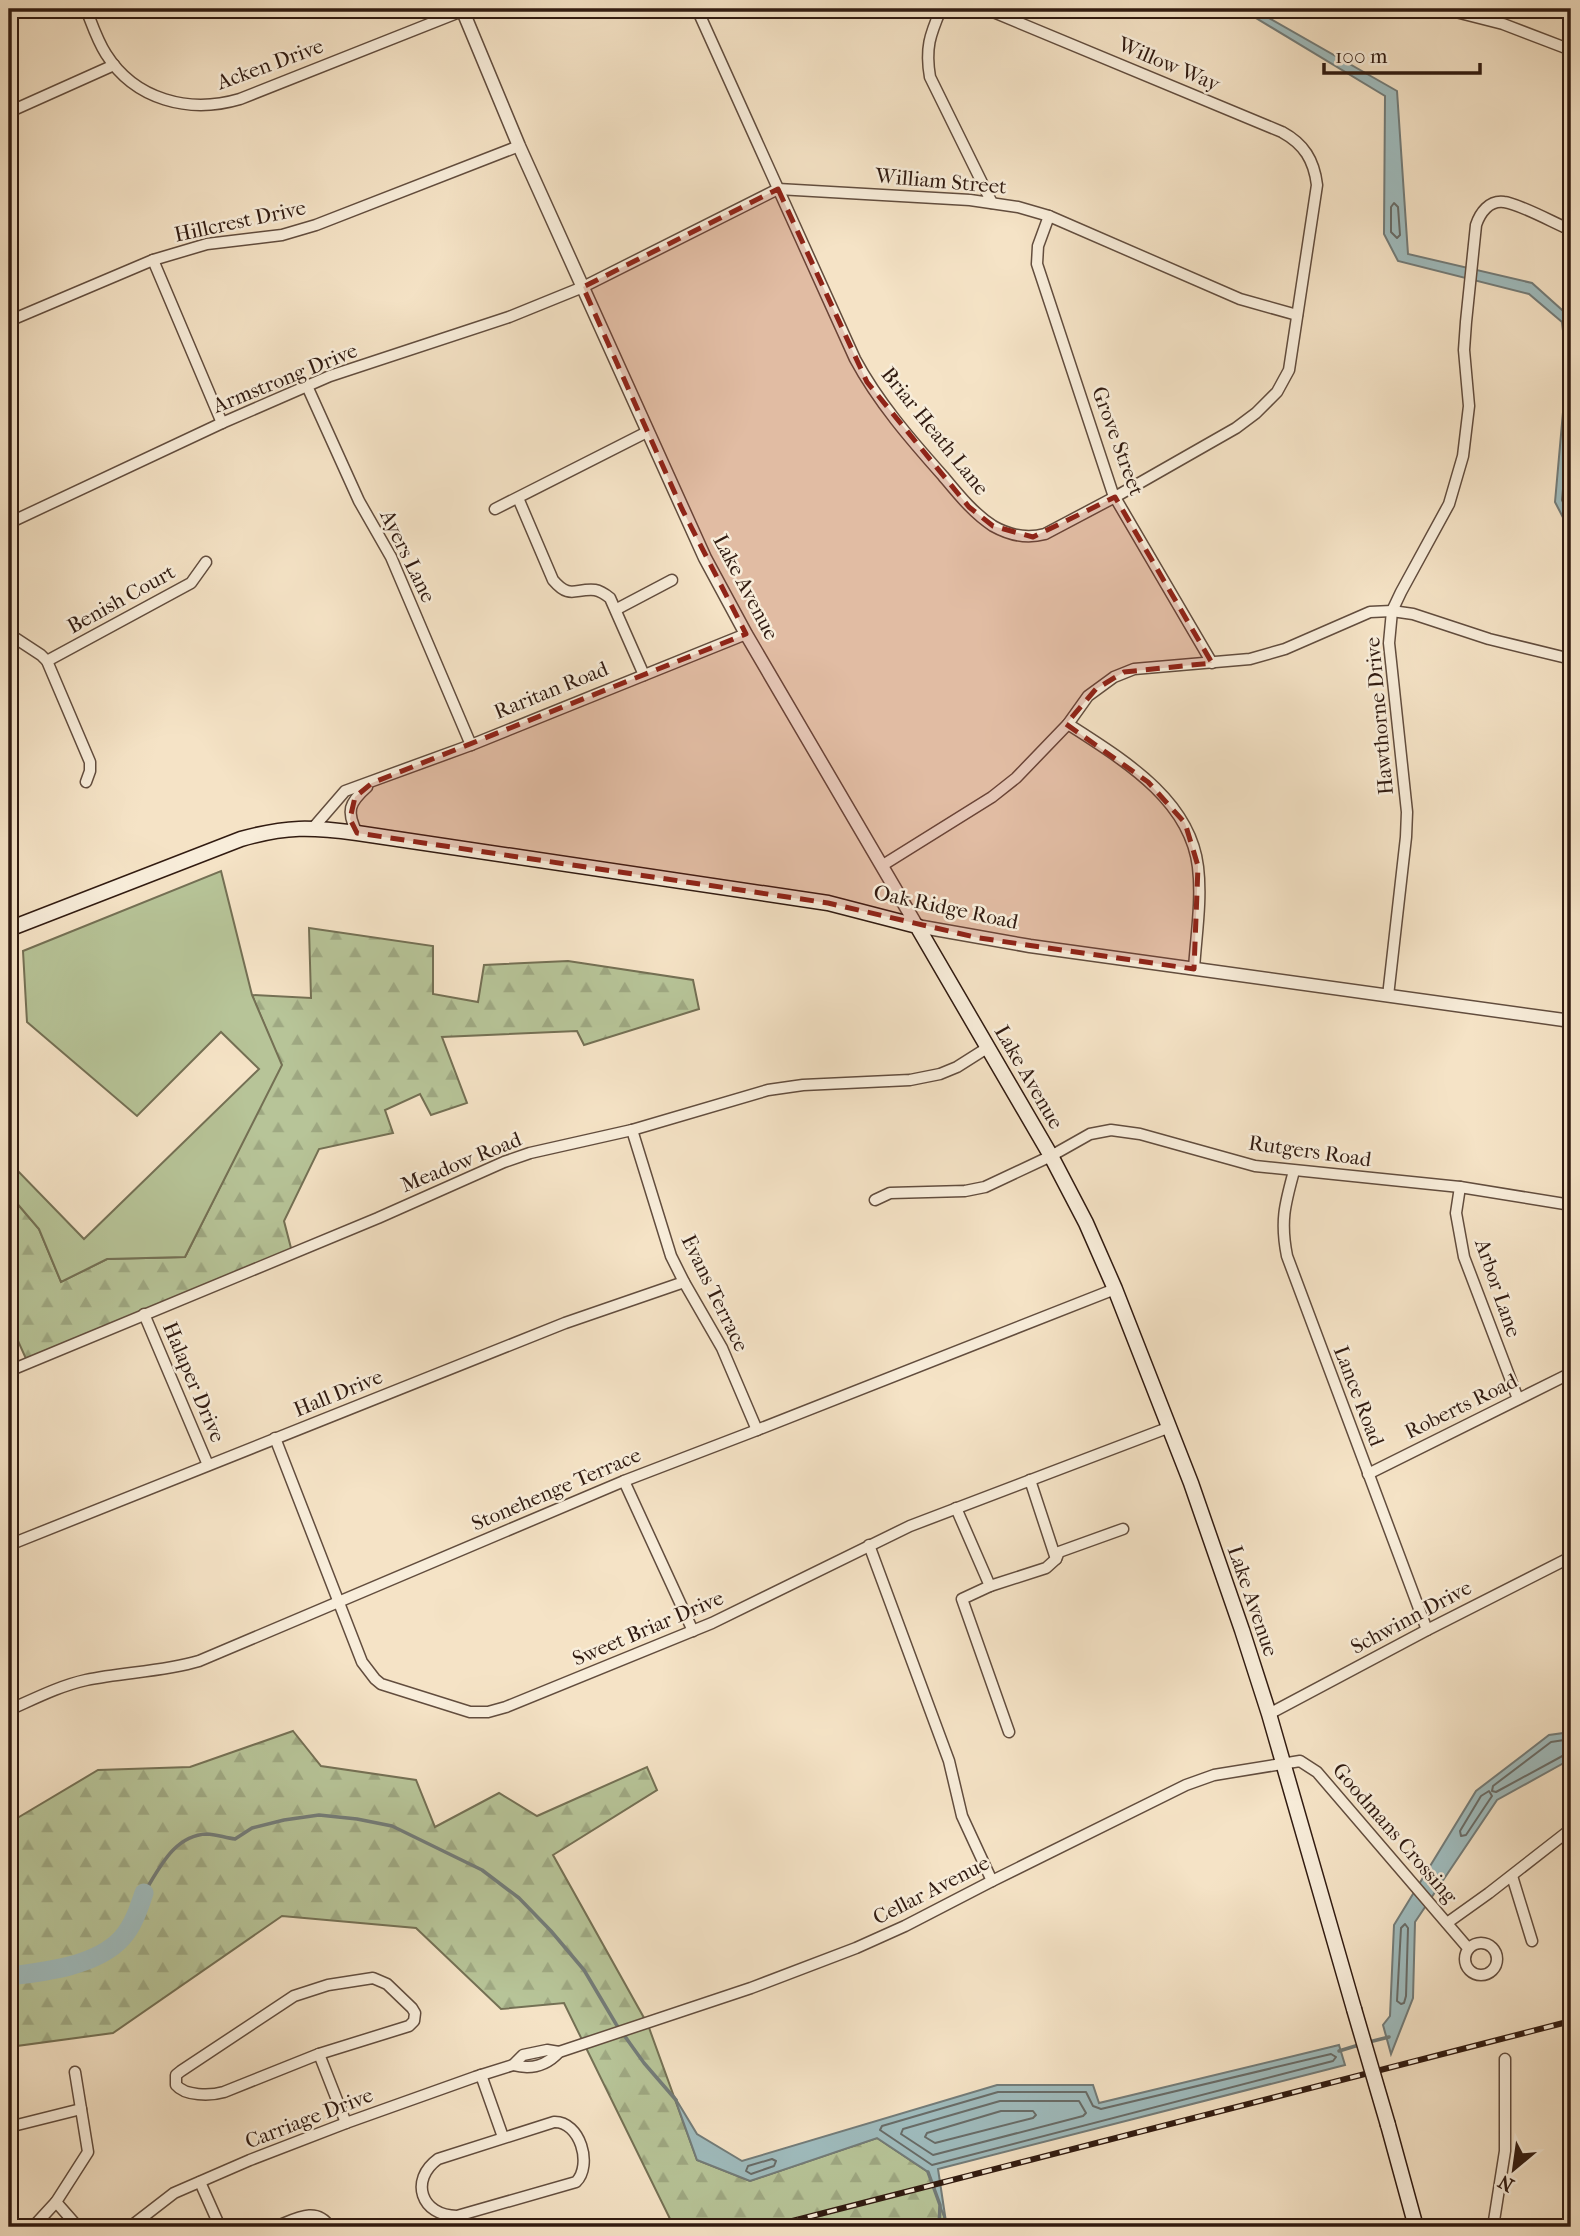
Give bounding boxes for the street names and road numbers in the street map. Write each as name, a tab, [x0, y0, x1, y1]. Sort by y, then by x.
street label: Willow Way	[1114, 31, 1224, 97]
street label: Acken Drive	[212, 34, 327, 95]
street label: William Street	[873, 163, 1008, 199]
street label: Hillcrest Drive	[172, 195, 308, 247]
street label: Armstrong Drive	[208, 338, 361, 418]
street label: Briar Heath Lane	[876, 362, 994, 500]
street label: Grove Street	[1087, 383, 1149, 499]
street label: Ayers Lane	[375, 505, 441, 606]
street label: Lake Avenue	[708, 530, 784, 644]
street label: Benish Court	[63, 559, 179, 638]
street label: Hawthorne Drive	[1360, 636, 1398, 796]
street label: Raritan Road	[490, 656, 612, 724]
street label: Oak Ridge Road	[871, 880, 1021, 934]
street label: Lake Avenue	[990, 1021, 1068, 1133]
street label: Meadow Road	[397, 1127, 525, 1197]
street label: Rutgers Road	[1247, 1131, 1373, 1172]
street label: Evans Terrace	[676, 1231, 754, 1355]
street label: Arbor Lane	[1470, 1235, 1526, 1340]
street label: Halaper Drive	[158, 1318, 230, 1446]
street label: Lance Road	[1329, 1342, 1389, 1450]
street label: Hall Drive	[290, 1364, 386, 1422]
street label: Roberts Road	[1401, 1368, 1522, 1444]
street label: Stonehenge Terrace	[468, 1442, 644, 1536]
street label: Lake Avenue	[1223, 1542, 1283, 1660]
street label: Schwinn Drive	[1346, 1575, 1476, 1659]
street label: Sweet Briar Drive	[569, 1585, 727, 1671]
street label: Goodmans Crossing	[1328, 1758, 1463, 1909]
street label: Cellar Avenue	[869, 1850, 993, 1930]
street label: Carriage Drive	[242, 2083, 376, 2153]

